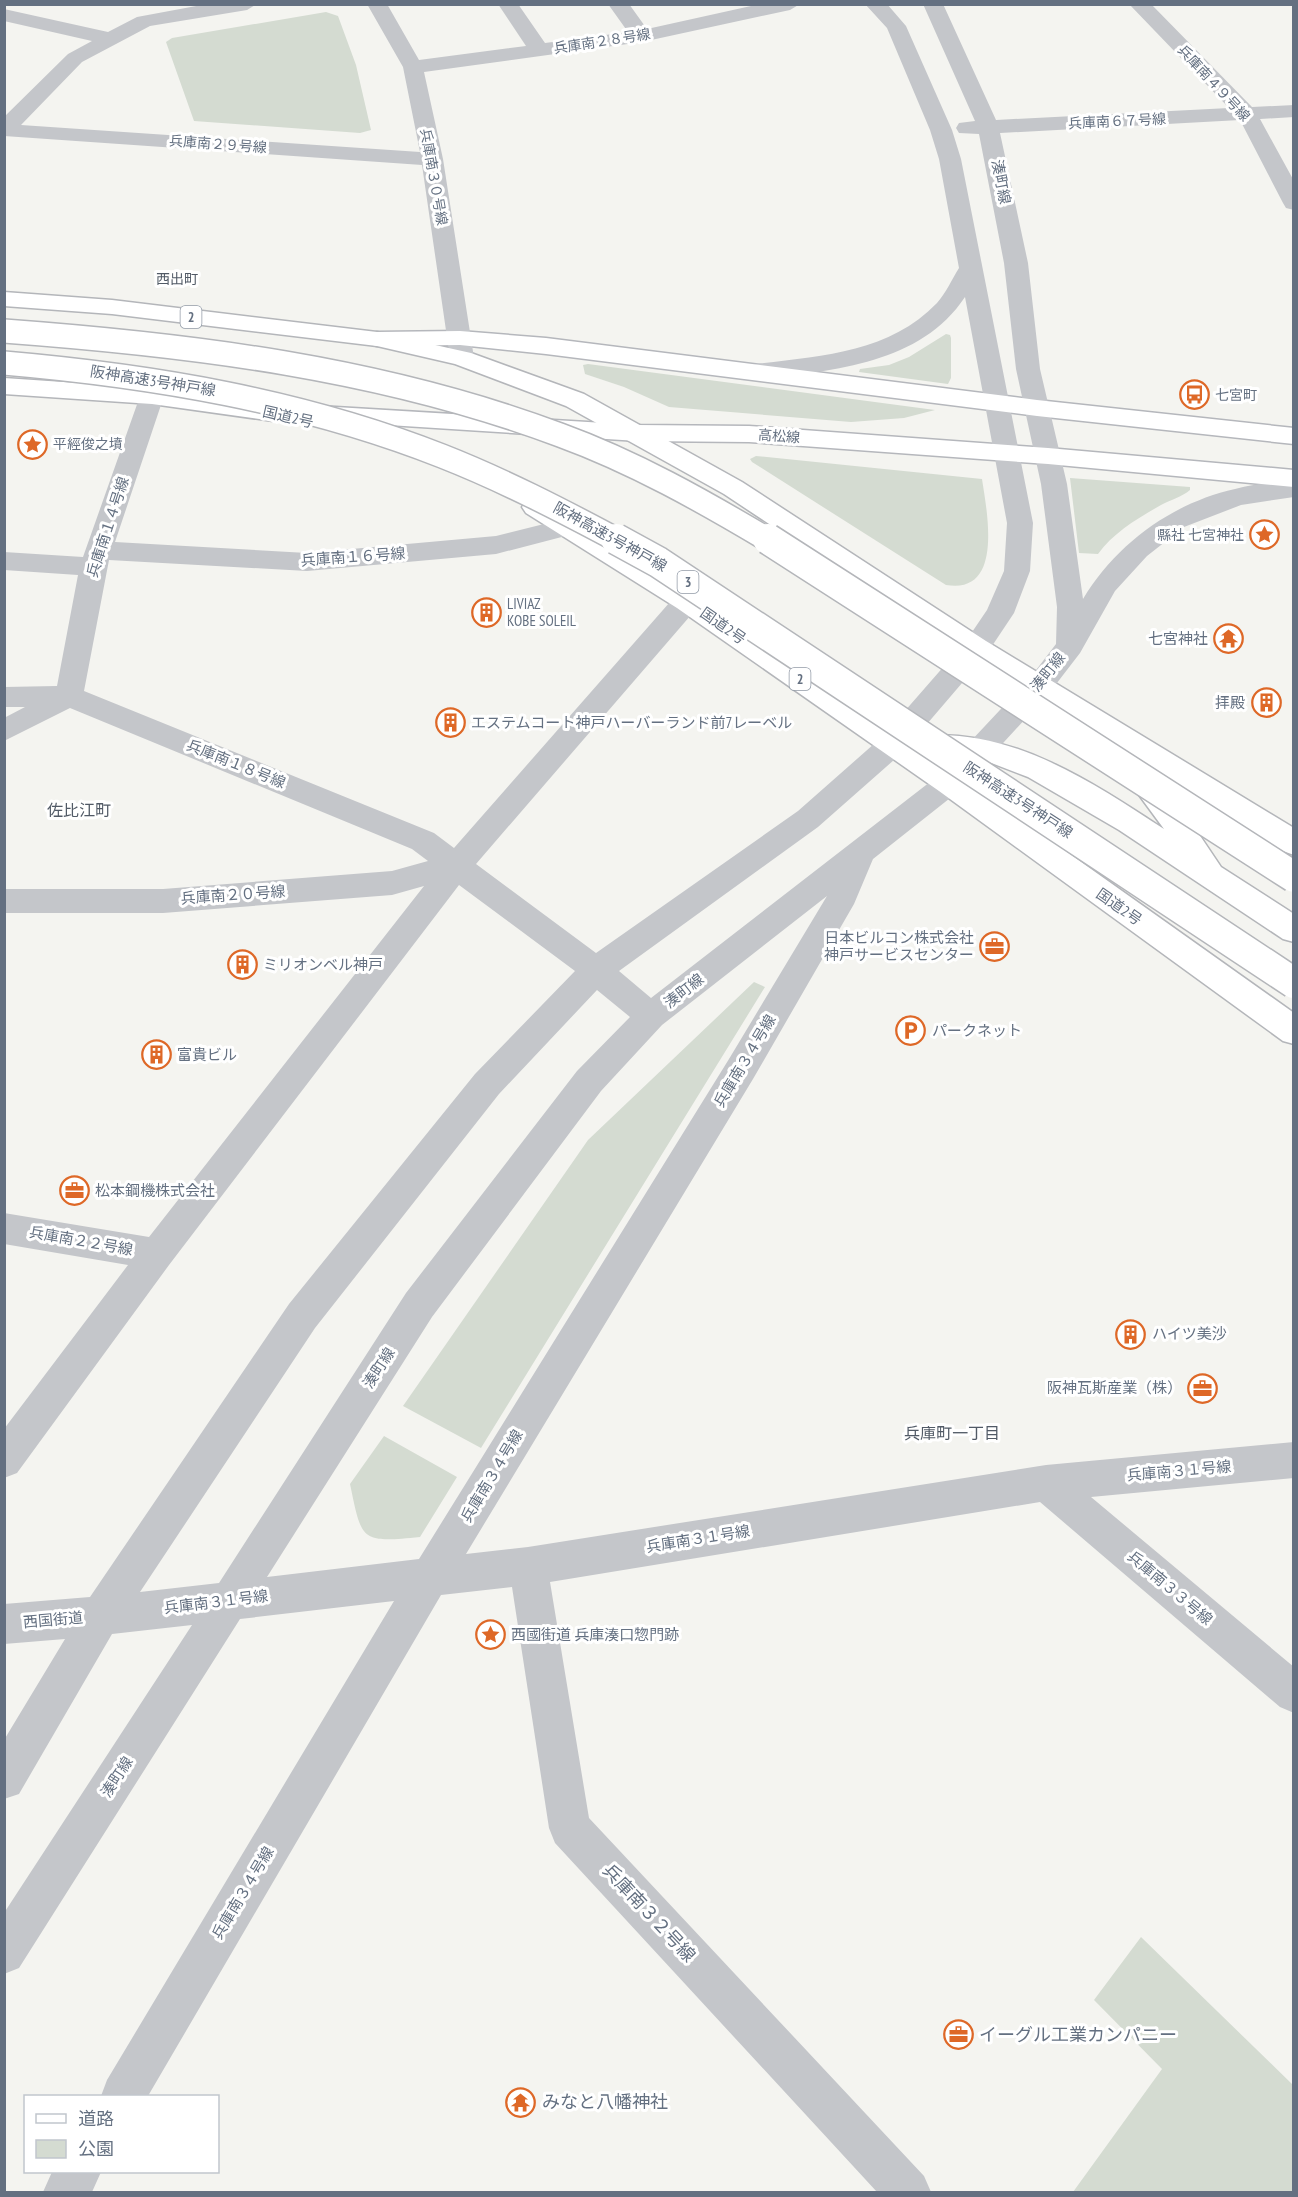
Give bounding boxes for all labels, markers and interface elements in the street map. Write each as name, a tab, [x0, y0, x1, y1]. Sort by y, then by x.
street label: 兵庫南２８号線	[552, 24, 652, 58]
street label: 兵庫南４９号線	[1174, 41, 1254, 125]
street label: 兵庫南６７号線	[1068, 109, 1166, 133]
street label: 兵庫南３０号線	[417, 127, 451, 227]
street label: 兵庫南２９号線	[168, 132, 268, 156]
street label: 湊町線	[988, 158, 1015, 206]
district label: 西出町	[156, 270, 198, 288]
road number: 2	[180, 306, 201, 328]
street label: 阪神高速3号神戸線	[89, 361, 217, 400]
bus stop icon: 七宮町	[1178, 379, 1210, 411]
place label: 七宮町	[1215, 386, 1257, 404]
street label: 国道2号	[261, 401, 315, 432]
street label: 高松線	[757, 426, 801, 446]
place icon: 平經俊之墳	[16, 428, 48, 460]
place label: 平經俊之墳	[53, 435, 123, 453]
street label: 兵庫南１４号線	[82, 474, 133, 580]
street label: 阪神高速3号神戸線	[550, 498, 670, 576]
place icon: 縣社 七宮神社	[1249, 519, 1281, 551]
place label: 縣社 七宮神社	[1157, 526, 1244, 544]
street label: 兵庫南１６号線	[300, 543, 406, 570]
road number: 3	[678, 571, 698, 593]
place label: LIVIAZ KOBE SOLEIL	[507, 594, 577, 630]
building icon: LIVIAZ KOBE SOLEIL	[470, 597, 502, 629]
street label: 国道2号	[697, 603, 750, 648]
temple icon: 七宮神社	[1213, 623, 1245, 655]
place label: 七宮神社	[1148, 629, 1208, 648]
street label: 湊町線	[1026, 648, 1069, 695]
road number: 2	[790, 668, 810, 690]
building icon: 拝殿	[1250, 687, 1282, 719]
place label: 拝殿	[1215, 693, 1245, 712]
building icon: エステムコート神戸ハーバーランド前7レーベル	[434, 707, 466, 739]
place label: エステムコート神戸ハーバーランド前7レーベル	[471, 713, 792, 732]
street label: 兵庫南１８号線	[184, 735, 288, 792]
street label: 阪神高速3号神戸線	[960, 757, 1077, 842]
district label: 佐比江町	[47, 800, 111, 820]
street label: 兵庫南２０号線	[180, 881, 286, 908]
street label: 国道2号	[1093, 884, 1146, 929]
place label: 日本ビルコン株式会社 神戸サービスセンター	[824, 928, 974, 964]
office icon: 日本ビルコン株式会社 神戸サービスセンター	[979, 931, 1011, 963]
building icon: ミリオンベル神戸	[226, 949, 258, 981]
place label: ミリオンベル神戸	[263, 955, 383, 974]
street label: 湊町線	[660, 969, 707, 1012]
street label: 兵庫南３４号線	[709, 1011, 780, 1111]
parking icon: パークネット	[895, 1015, 927, 1047]
place label: パークネット	[932, 1021, 1022, 1040]
building icon: 富貴ビル	[140, 1039, 172, 1071]
place label: 富貴ビル	[177, 1045, 237, 1064]
office icon: 松本鋼機株式会社	[58, 1175, 90, 1207]
place label: 松本鋼機株式会社	[95, 1181, 215, 1200]
street label: 兵庫南２２号線	[28, 1222, 134, 1259]
building icon: ハイツ美沙	[1115, 1318, 1147, 1350]
place label: ハイツ美沙	[1152, 1324, 1227, 1343]
street label: 湊町線	[358, 1344, 399, 1392]
office icon: 阪神瓦斯産業（株）	[1187, 1372, 1219, 1404]
place label: 阪神瓦斯産業（株）	[1047, 1378, 1182, 1397]
district label: 兵庫町一丁目	[904, 1423, 1000, 1443]
street label: 兵庫南３４号線	[456, 1426, 527, 1526]
street label: 兵庫南３１号線	[1126, 1456, 1232, 1485]
street label: 兵庫南３１号線	[645, 1521, 751, 1556]
street label: 兵庫南３３号線	[1124, 1547, 1217, 1629]
street label: 兵庫南３１号線	[163, 1586, 269, 1617]
street label: 西国街道	[22, 1607, 84, 1632]
place icon: 西國街道 兵庫湊口惣門跡	[474, 1619, 506, 1651]
place label: 西國街道 兵庫湊口惣門跡	[511, 1625, 679, 1644]
street label: 湊町線	[96, 1753, 137, 1801]
street label: 兵庫南３４号線	[207, 1843, 278, 1943]
street label: 兵庫南３２号線	[598, 1859, 701, 1967]
office icon: イーグル工業カンパニー	[942, 2019, 974, 2051]
place label: イーグル工業カンパニー	[979, 2023, 1177, 2046]
temple icon: みなと八幡神社	[505, 2086, 537, 2118]
place label: みなと八幡神社	[542, 2090, 668, 2113]
legend	[24, 2095, 219, 2173]
text: 道路	[78, 2107, 114, 2130]
text: 公園	[78, 2137, 114, 2160]

